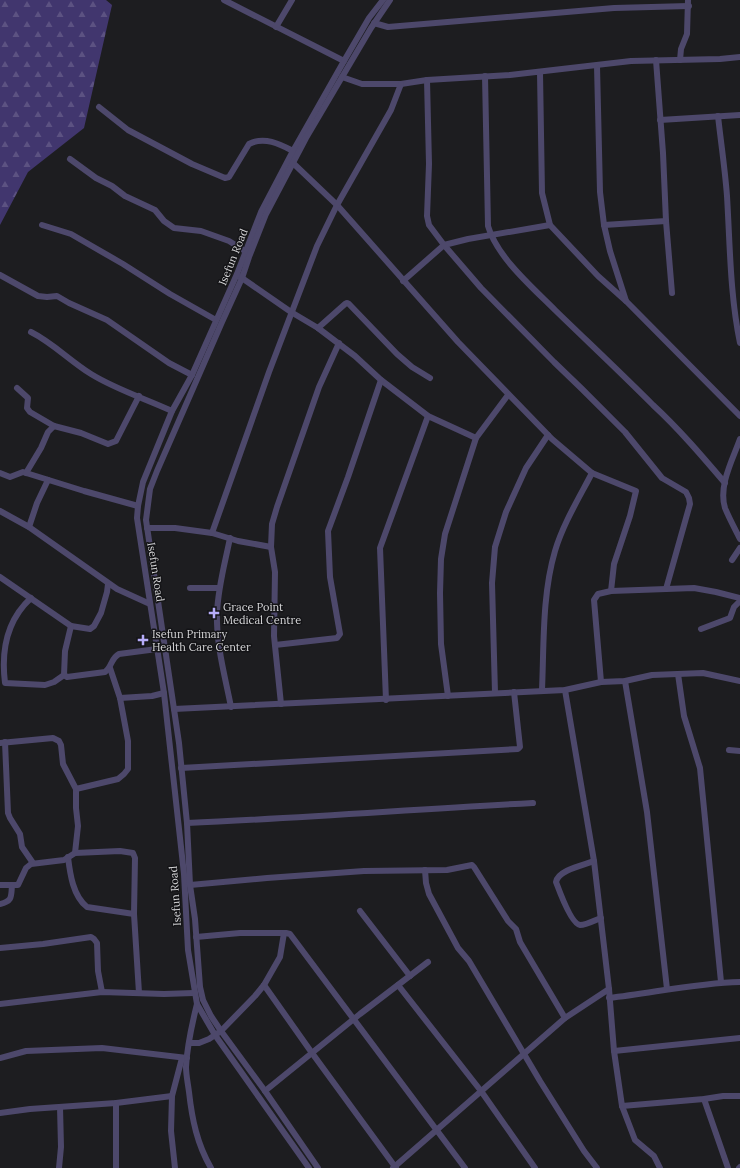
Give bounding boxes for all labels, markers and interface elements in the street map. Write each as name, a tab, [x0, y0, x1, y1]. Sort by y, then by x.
street label: Isefun Road	[215, 226, 251, 287]
street label: Isefun Road	[144, 541, 168, 603]
place label: Grace Point Medical Centre	[223, 600, 301, 627]
marker: Grace Point Medical Centre	[208, 607, 220, 619]
place label: Isefun Primary Health Care Center	[152, 627, 251, 654]
marker: Isefun Primary Health Care Center	[137, 634, 149, 646]
street label: Isefun Road	[166, 865, 184, 926]

